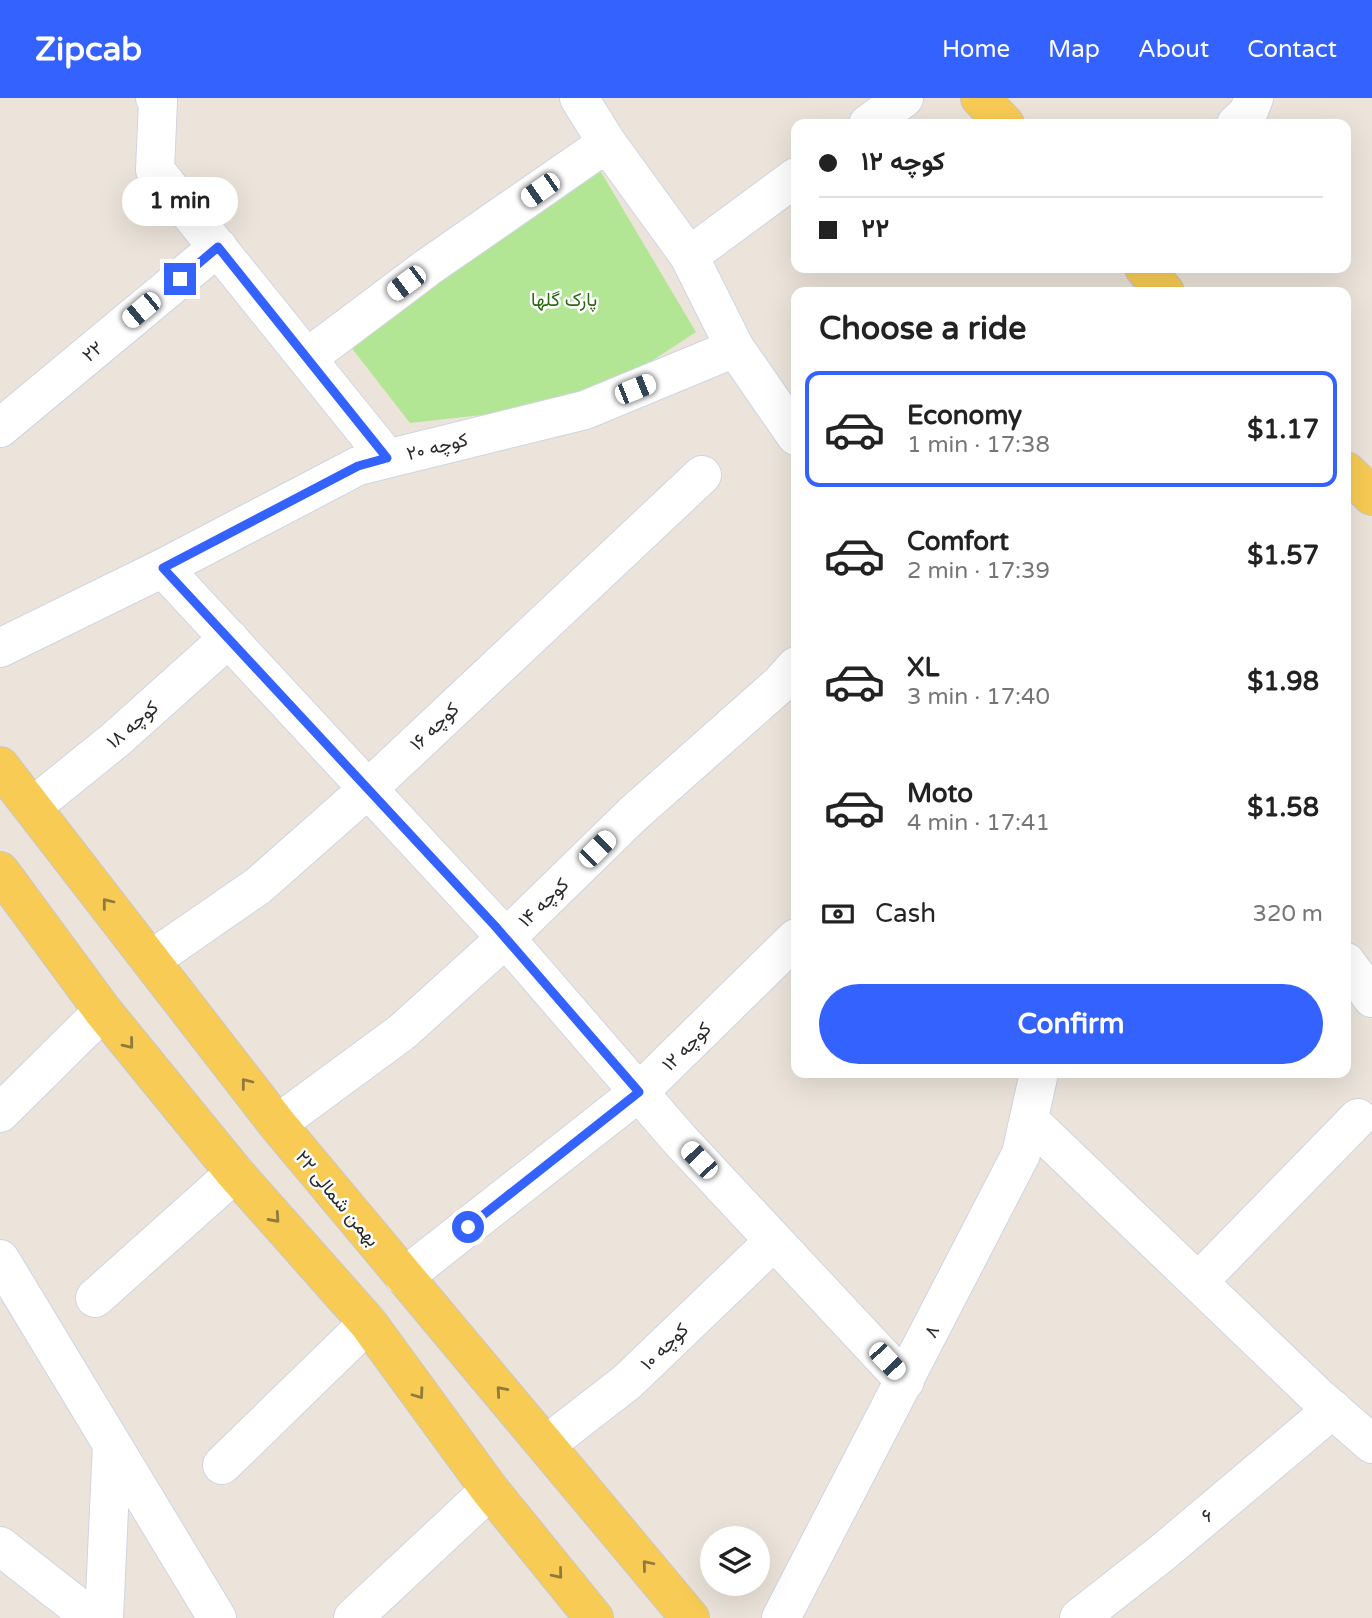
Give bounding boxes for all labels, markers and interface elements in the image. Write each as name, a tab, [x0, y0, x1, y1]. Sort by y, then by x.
text: Zipcab	[35, 30, 142, 69]
text: Home	[942, 35, 1010, 64]
text: Map	[1048, 35, 1100, 64]
text: About	[1138, 35, 1209, 64]
text: Contact	[1247, 35, 1337, 64]
text: کوچه ۱۲	[861, 146, 945, 177]
car	[517, 169, 564, 211]
callout: 1 min	[122, 178, 238, 226]
text: 1 min	[149, 187, 211, 215]
text: ۲۲	[861, 213, 889, 244]
car	[383, 262, 430, 304]
route end	[164, 263, 196, 295]
car	[119, 288, 164, 332]
park label: پارک گلها	[531, 289, 597, 313]
text: Choose a ride	[819, 310, 1026, 348]
street label: ۲۲	[78, 337, 107, 367]
car	[612, 371, 659, 407]
icon: car	[823, 398, 886, 461]
text: Economy	[907, 400, 1022, 431]
text: $1.17	[1247, 414, 1319, 445]
street label: کوچه ۲۰	[404, 429, 471, 467]
text: 1 min · 17:38	[907, 431, 1050, 459]
icon: car	[823, 524, 886, 587]
text: Comfort	[907, 526, 1009, 557]
text: $1.57	[1247, 540, 1319, 571]
text: 2 min · 17:39	[907, 557, 1050, 585]
icon: car	[823, 650, 886, 713]
text: XL	[907, 652, 939, 683]
text: $1.98	[1247, 666, 1319, 697]
text: 3 min · 17:40	[907, 683, 1050, 711]
street label: کوچه ۱۸	[102, 696, 164, 755]
street label: کوچه ۱۶	[406, 698, 465, 757]
icon: car	[823, 776, 886, 839]
text: Moto	[907, 778, 973, 809]
text: $1.58	[1247, 792, 1319, 823]
text: 4 min · 17:41	[907, 809, 1050, 837]
car	[575, 827, 620, 871]
street label: کوچه ۱۴	[514, 874, 575, 933]
icon: cash	[819, 895, 857, 933]
text: Cash	[875, 898, 936, 929]
one-way arrow	[103, 899, 116, 911]
text: 320 m	[1253, 900, 1323, 928]
button: Confirm	[819, 984, 1323, 1064]
street label: کوچه ۱۲	[658, 1018, 717, 1077]
one-way arrow	[121, 1035, 133, 1048]
one-way arrow	[242, 1079, 255, 1091]
car	[677, 1137, 722, 1183]
street label: ۲۲ بهمن شمالی	[291, 1146, 384, 1251]
one-way arrow	[267, 1210, 279, 1223]
route start	[452, 1211, 484, 1243]
street label: کوچه ۱۰	[636, 1319, 695, 1376]
street label: ۸	[920, 1321, 944, 1341]
car	[865, 1338, 910, 1384]
one-way arrow	[411, 1386, 423, 1398]
one-way arrow	[497, 1386, 509, 1399]
street label: ۶	[1197, 1504, 1218, 1527]
map controls	[700, 1526, 770, 1596]
button: layers	[700, 1526, 770, 1596]
one-way arrow	[642, 1561, 655, 1573]
one-way arrow	[550, 1565, 562, 1578]

